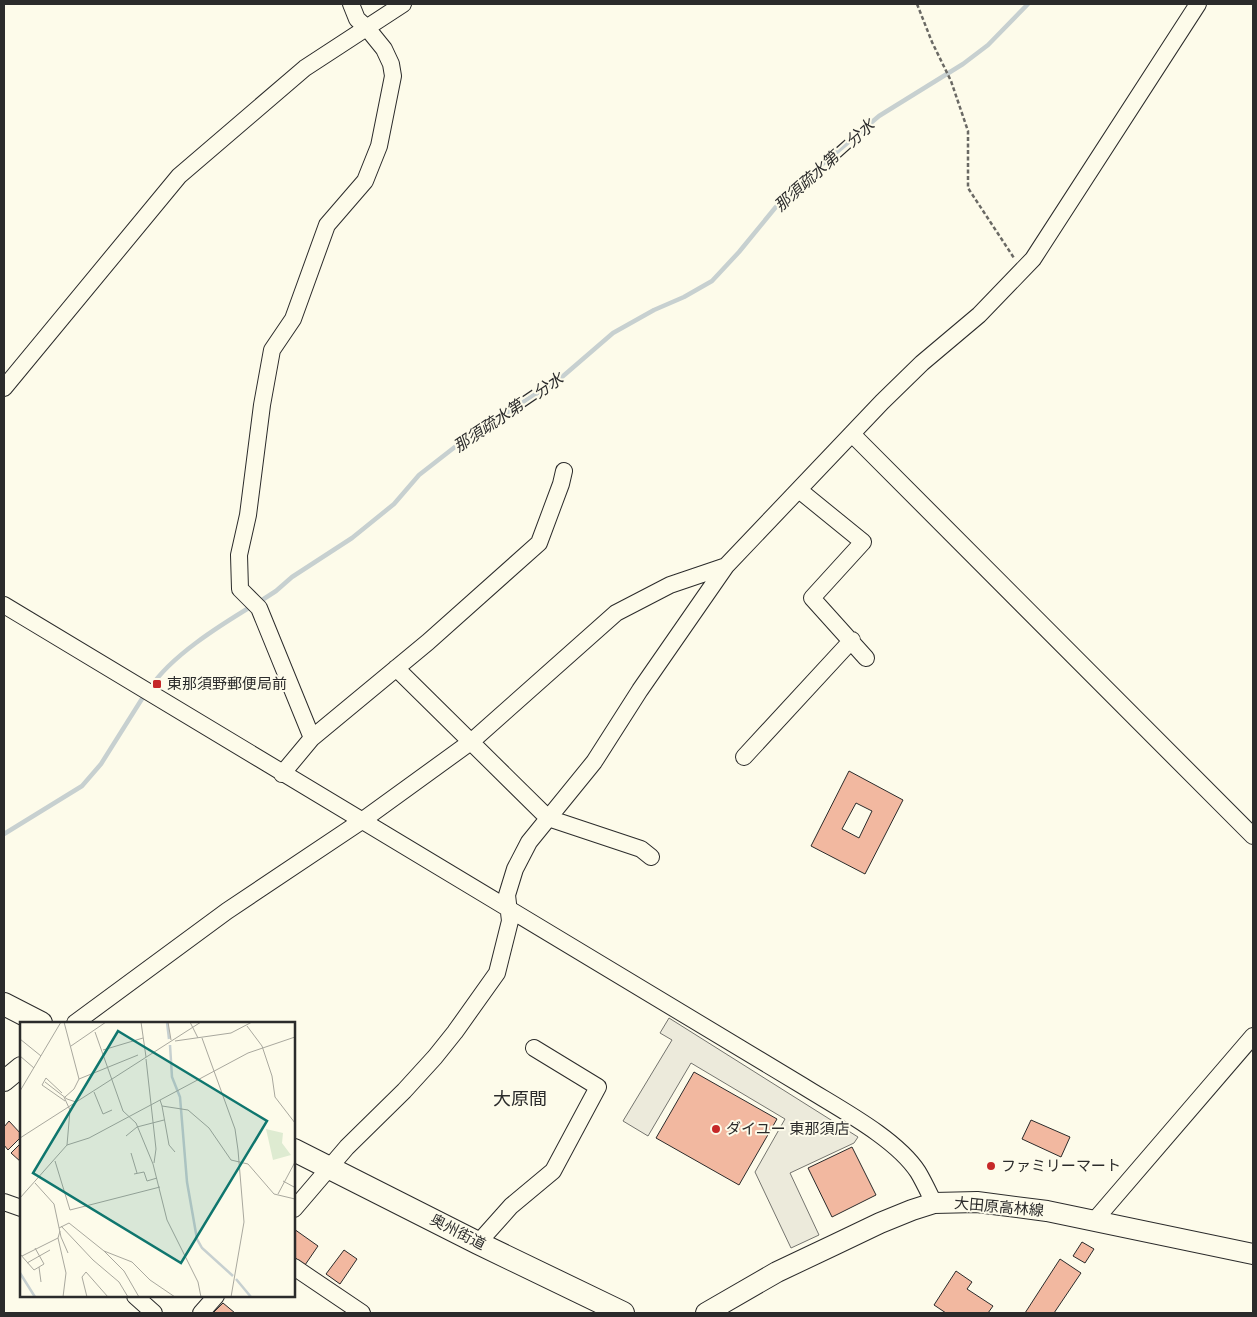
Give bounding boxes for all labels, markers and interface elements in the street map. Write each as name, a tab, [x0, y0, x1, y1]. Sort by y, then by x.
water label: 那須疏水第二分水	[770, 113, 881, 217]
water label: 那須疏水第二分水	[449, 367, 569, 458]
place label: 東那須野郵便局前	[167, 674, 287, 694]
marker: 東那須野郵便局前	[151, 678, 163, 690]
inset map	[20, 1022, 295, 1297]
district label: 大原間	[493, 1087, 547, 1111]
place label: ダイユー 東那須店	[726, 1119, 850, 1139]
marker: ダイユー 東那須店	[710, 1123, 722, 1135]
place label: ファミリーマート	[1001, 1156, 1121, 1176]
marker: ファミリーマート	[985, 1160, 997, 1172]
street label: 大田原高林線	[953, 1193, 1045, 1221]
street label: 奥州街道	[427, 1209, 489, 1255]

